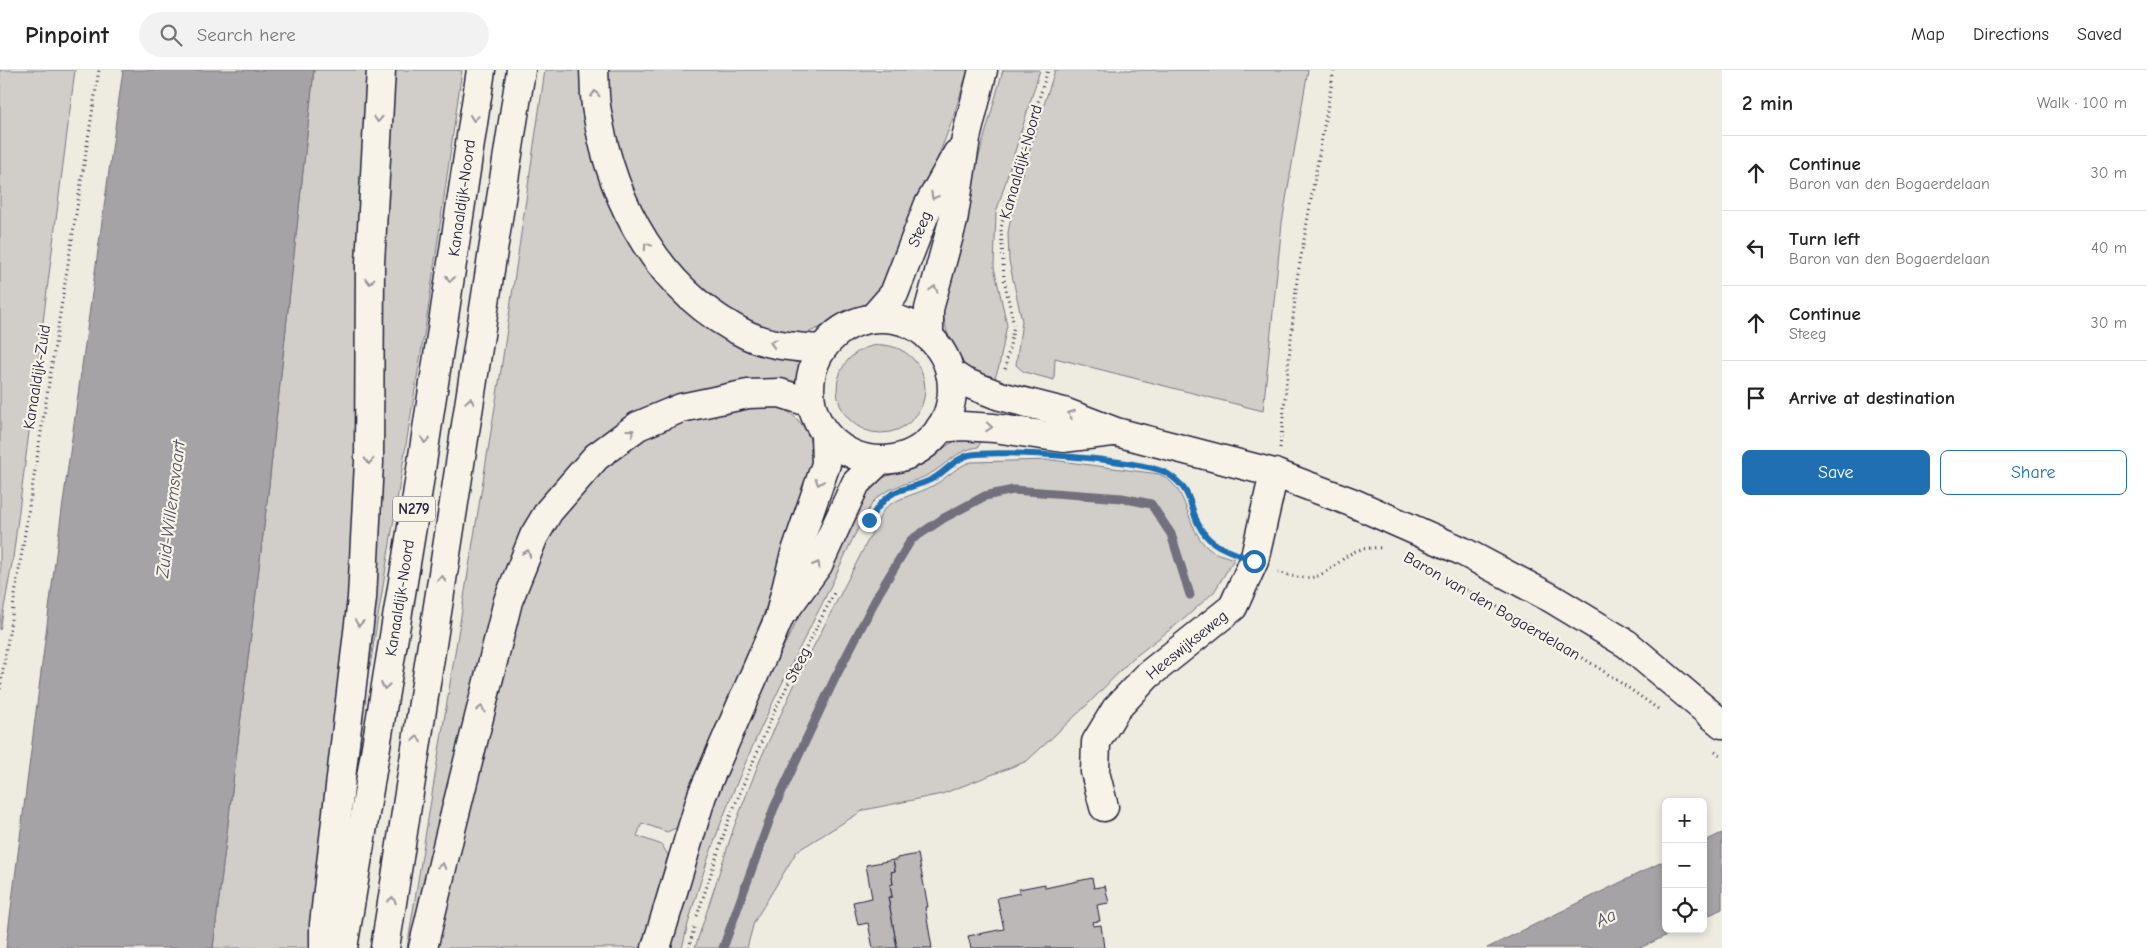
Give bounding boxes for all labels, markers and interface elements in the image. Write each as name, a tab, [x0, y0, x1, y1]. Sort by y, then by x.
search box	[139, 12, 489, 57]
text: Pinpoint	[25, 21, 109, 49]
icon: search	[157, 21, 185, 49]
text: Search here	[197, 24, 296, 46]
text: Map	[1911, 24, 1945, 45]
text: Directions	[1973, 24, 2049, 45]
text: Saved	[2077, 24, 2122, 45]
one-way arrow	[590, 90, 601, 98]
text: 2 min	[1742, 91, 1793, 115]
text: Walk · 100 m	[2037, 94, 2127, 112]
street label: Kanaaldijk-Noord	[996, 103, 1046, 221]
one-way arrow	[372, 115, 383, 123]
one-way arrow	[469, 115, 480, 123]
street label: Kanaaldijk-Noord	[445, 138, 479, 258]
text: Continue	[1789, 153, 1861, 175]
icon: ahead	[1742, 159, 1770, 187]
text: 30 m	[2091, 164, 2127, 182]
text: Baron van den Bogaerdelaan	[1789, 175, 1990, 193]
one-way arrow	[930, 190, 940, 199]
street label: Steeg	[905, 208, 935, 250]
text: Turn left	[1789, 228, 1860, 250]
icon: left	[1742, 234, 1770, 262]
text: 40 m	[2091, 239, 2127, 257]
one-way arrow	[644, 242, 653, 252]
text: Baron van den Bogaerdelaan	[1789, 250, 1990, 268]
one-way arrow	[446, 275, 456, 283]
one-way arrow	[365, 278, 375, 285]
one-way arrow	[928, 285, 939, 294]
text: Continue	[1789, 303, 1861, 325]
icon: ahead	[1742, 309, 1770, 337]
text: 30 m	[2091, 314, 2127, 332]
street label: Kanaaldijk-Zuid	[20, 323, 54, 431]
text: Steeg	[1789, 325, 1826, 343]
one-way arrow	[770, 338, 778, 348]
icon: arrive	[1742, 384, 1770, 412]
text: Arrive at destination	[1789, 387, 1955, 409]
one-way arrow	[464, 396, 474, 405]
one-way arrow	[1067, 410, 1075, 420]
one-way arrow	[985, 422, 993, 433]
one-way arrow	[625, 429, 635, 438]
one-way arrow	[421, 435, 431, 444]
water label: Zuid-Willemsvaart	[152, 438, 190, 580]
button: Save	[1742, 450, 1930, 495]
button: Share	[1940, 450, 2127, 495]
one-way arrow	[364, 458, 374, 465]
one-way arrow	[815, 477, 825, 486]
road number: N279	[393, 496, 435, 522]
route end	[858, 509, 881, 532]
street label: Kanaaldijk-Noord	[382, 538, 418, 658]
street label: Baron van den Bogaerdelaan	[1401, 548, 1583, 664]
one-way arrow	[521, 549, 531, 558]
route start	[1243, 550, 1266, 573]
one-way arrow	[811, 561, 821, 570]
one-way arrow	[437, 574, 447, 583]
street label: Heeswijkseweg	[1143, 607, 1231, 683]
one-way arrow	[354, 619, 365, 627]
street label: Steeg	[781, 644, 815, 686]
one-way arrow	[381, 682, 391, 691]
one-way arrow	[475, 704, 486, 713]
one-way arrow	[412, 735, 422, 744]
map controls	[1662, 798, 1707, 933]
button: +	[1662, 798, 1707, 843]
button: −	[1662, 843, 1707, 888]
one-way arrow	[436, 862, 447, 871]
button: locate	[1662, 888, 1707, 933]
one-way arrow	[387, 895, 397, 904]
water label: Aa	[1592, 904, 1619, 932]

